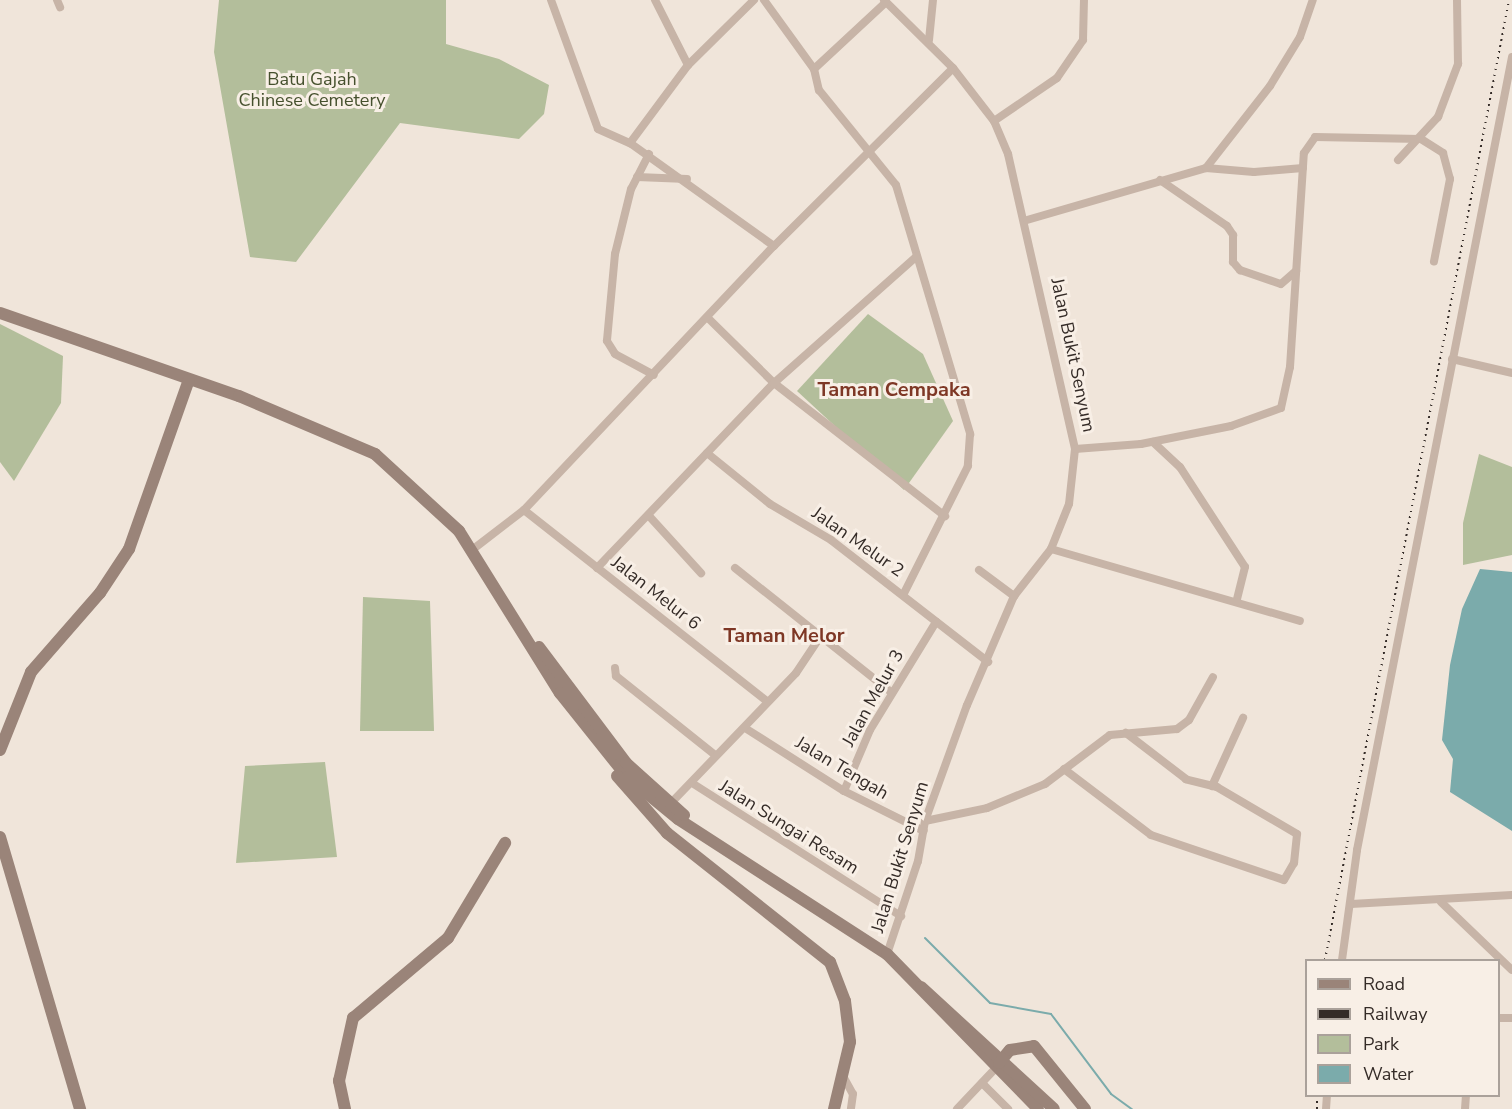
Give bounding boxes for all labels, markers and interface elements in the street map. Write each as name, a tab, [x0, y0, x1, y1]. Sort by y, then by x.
park label: Batu Gajah Chinese Cemetery	[238, 69, 386, 112]
street label: Jalan Bukit Senyum	[1046, 276, 1100, 434]
district label: Taman Cempaka	[817, 377, 971, 401]
street label: Jalan Melur 2	[808, 502, 908, 582]
street label: Jalan Melur 6	[607, 551, 705, 635]
district label: Taman Melor	[723, 623, 845, 647]
street label: Jalan Melur 3	[838, 646, 908, 750]
street label: Jalan Tengah	[792, 732, 892, 804]
street label: Jalan Sungai Resam	[715, 775, 863, 879]
street label: Jalan Bukit Senyum	[867, 779, 933, 935]
legend	[1305, 959, 1500, 1097]
text: Road	[1363, 972, 1405, 996]
text: Railway	[1363, 1002, 1428, 1026]
text: Park	[1363, 1032, 1399, 1056]
text: Water	[1363, 1062, 1414, 1086]

